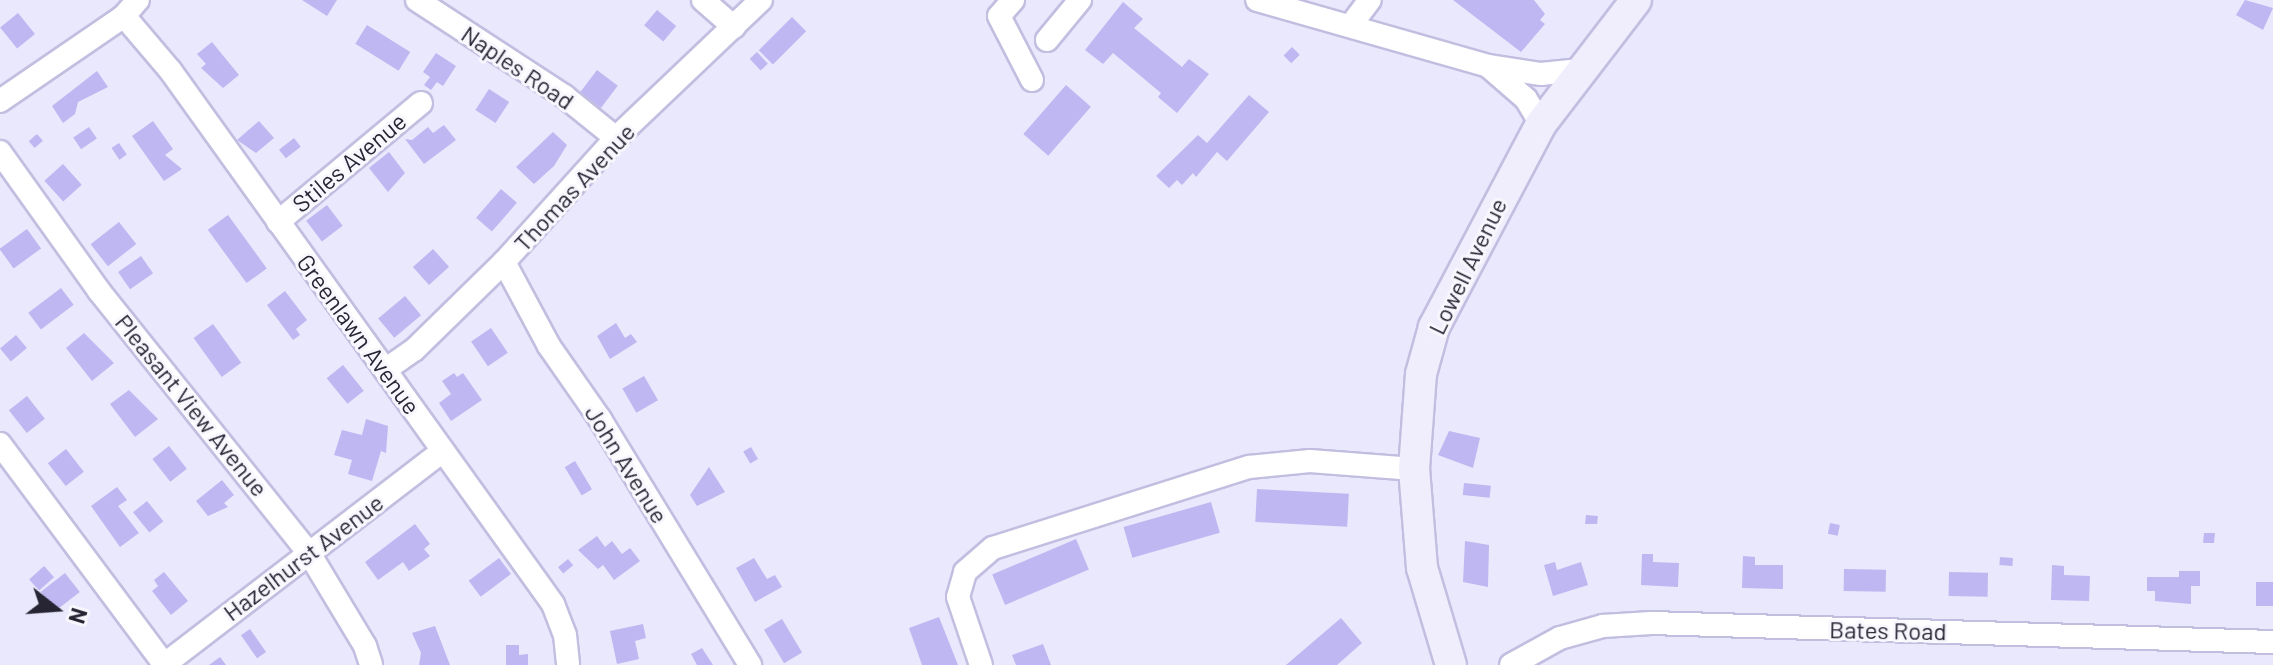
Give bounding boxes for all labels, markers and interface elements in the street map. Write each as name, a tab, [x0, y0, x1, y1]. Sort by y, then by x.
street label: Naples Road	[456, 19, 580, 115]
street label: Stiles Avenue	[286, 106, 412, 218]
street label: Thomas Avenue	[507, 117, 641, 257]
street label: Lowell Avenue	[1422, 193, 1512, 339]
street label: Greenlawn Avenue	[291, 248, 427, 420]
street label: Pleasant View Avenue	[110, 308, 274, 502]
street label: John Avenue	[579, 400, 675, 528]
street label: Hazelhurst Avenue	[217, 487, 389, 627]
north arrow	[16, 569, 96, 649]
text: N	[64, 605, 94, 627]
street label: Bates Road	[1829, 615, 1947, 645]

